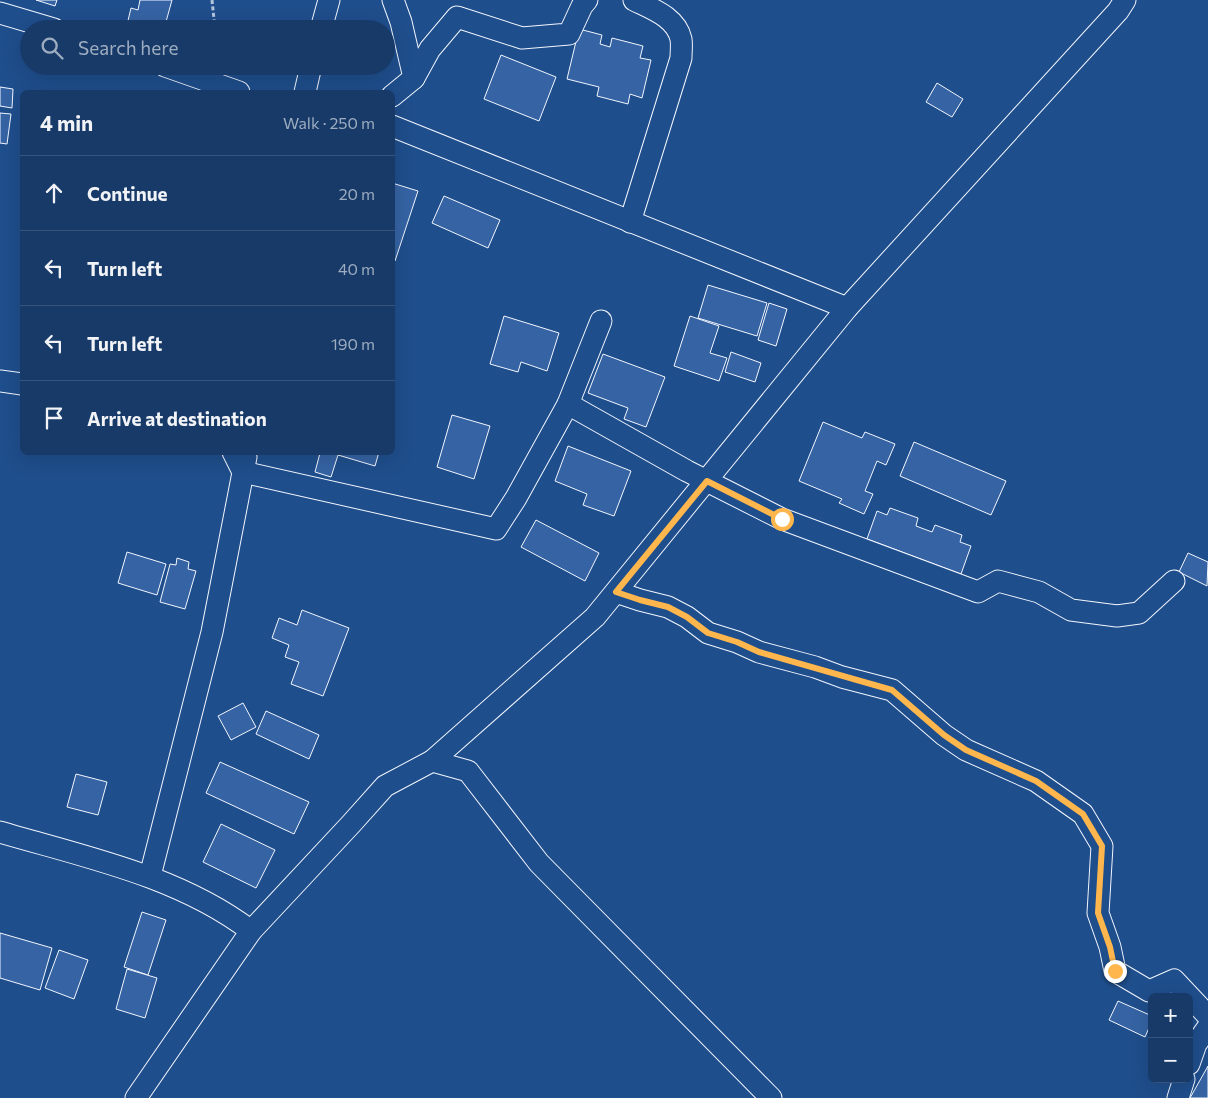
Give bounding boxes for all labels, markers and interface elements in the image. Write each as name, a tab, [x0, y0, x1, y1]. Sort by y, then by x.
search box	[20, 20, 395, 75]
icon: search	[38, 34, 66, 62]
text: Search here	[78, 36, 178, 59]
text: 4 min	[40, 110, 93, 135]
text: Walk · 250 m	[283, 113, 375, 132]
icon: ahead	[40, 179, 68, 207]
text: Continue	[87, 182, 167, 205]
text: 20 m	[339, 184, 375, 203]
icon: left	[40, 254, 68, 282]
text: Turn left	[87, 257, 162, 280]
text: 40 m	[338, 259, 375, 278]
icon: left	[40, 329, 68, 357]
text: Turn left	[87, 332, 162, 355]
text: 190 m	[331, 334, 375, 353]
icon: arrive	[40, 404, 68, 432]
text: Arrive at destination	[87, 407, 267, 430]
route start	[771, 508, 794, 531]
route end	[1104, 960, 1127, 983]
map controls	[1148, 993, 1193, 1083]
button: +	[1148, 993, 1193, 1038]
button: −	[1148, 1038, 1193, 1083]

